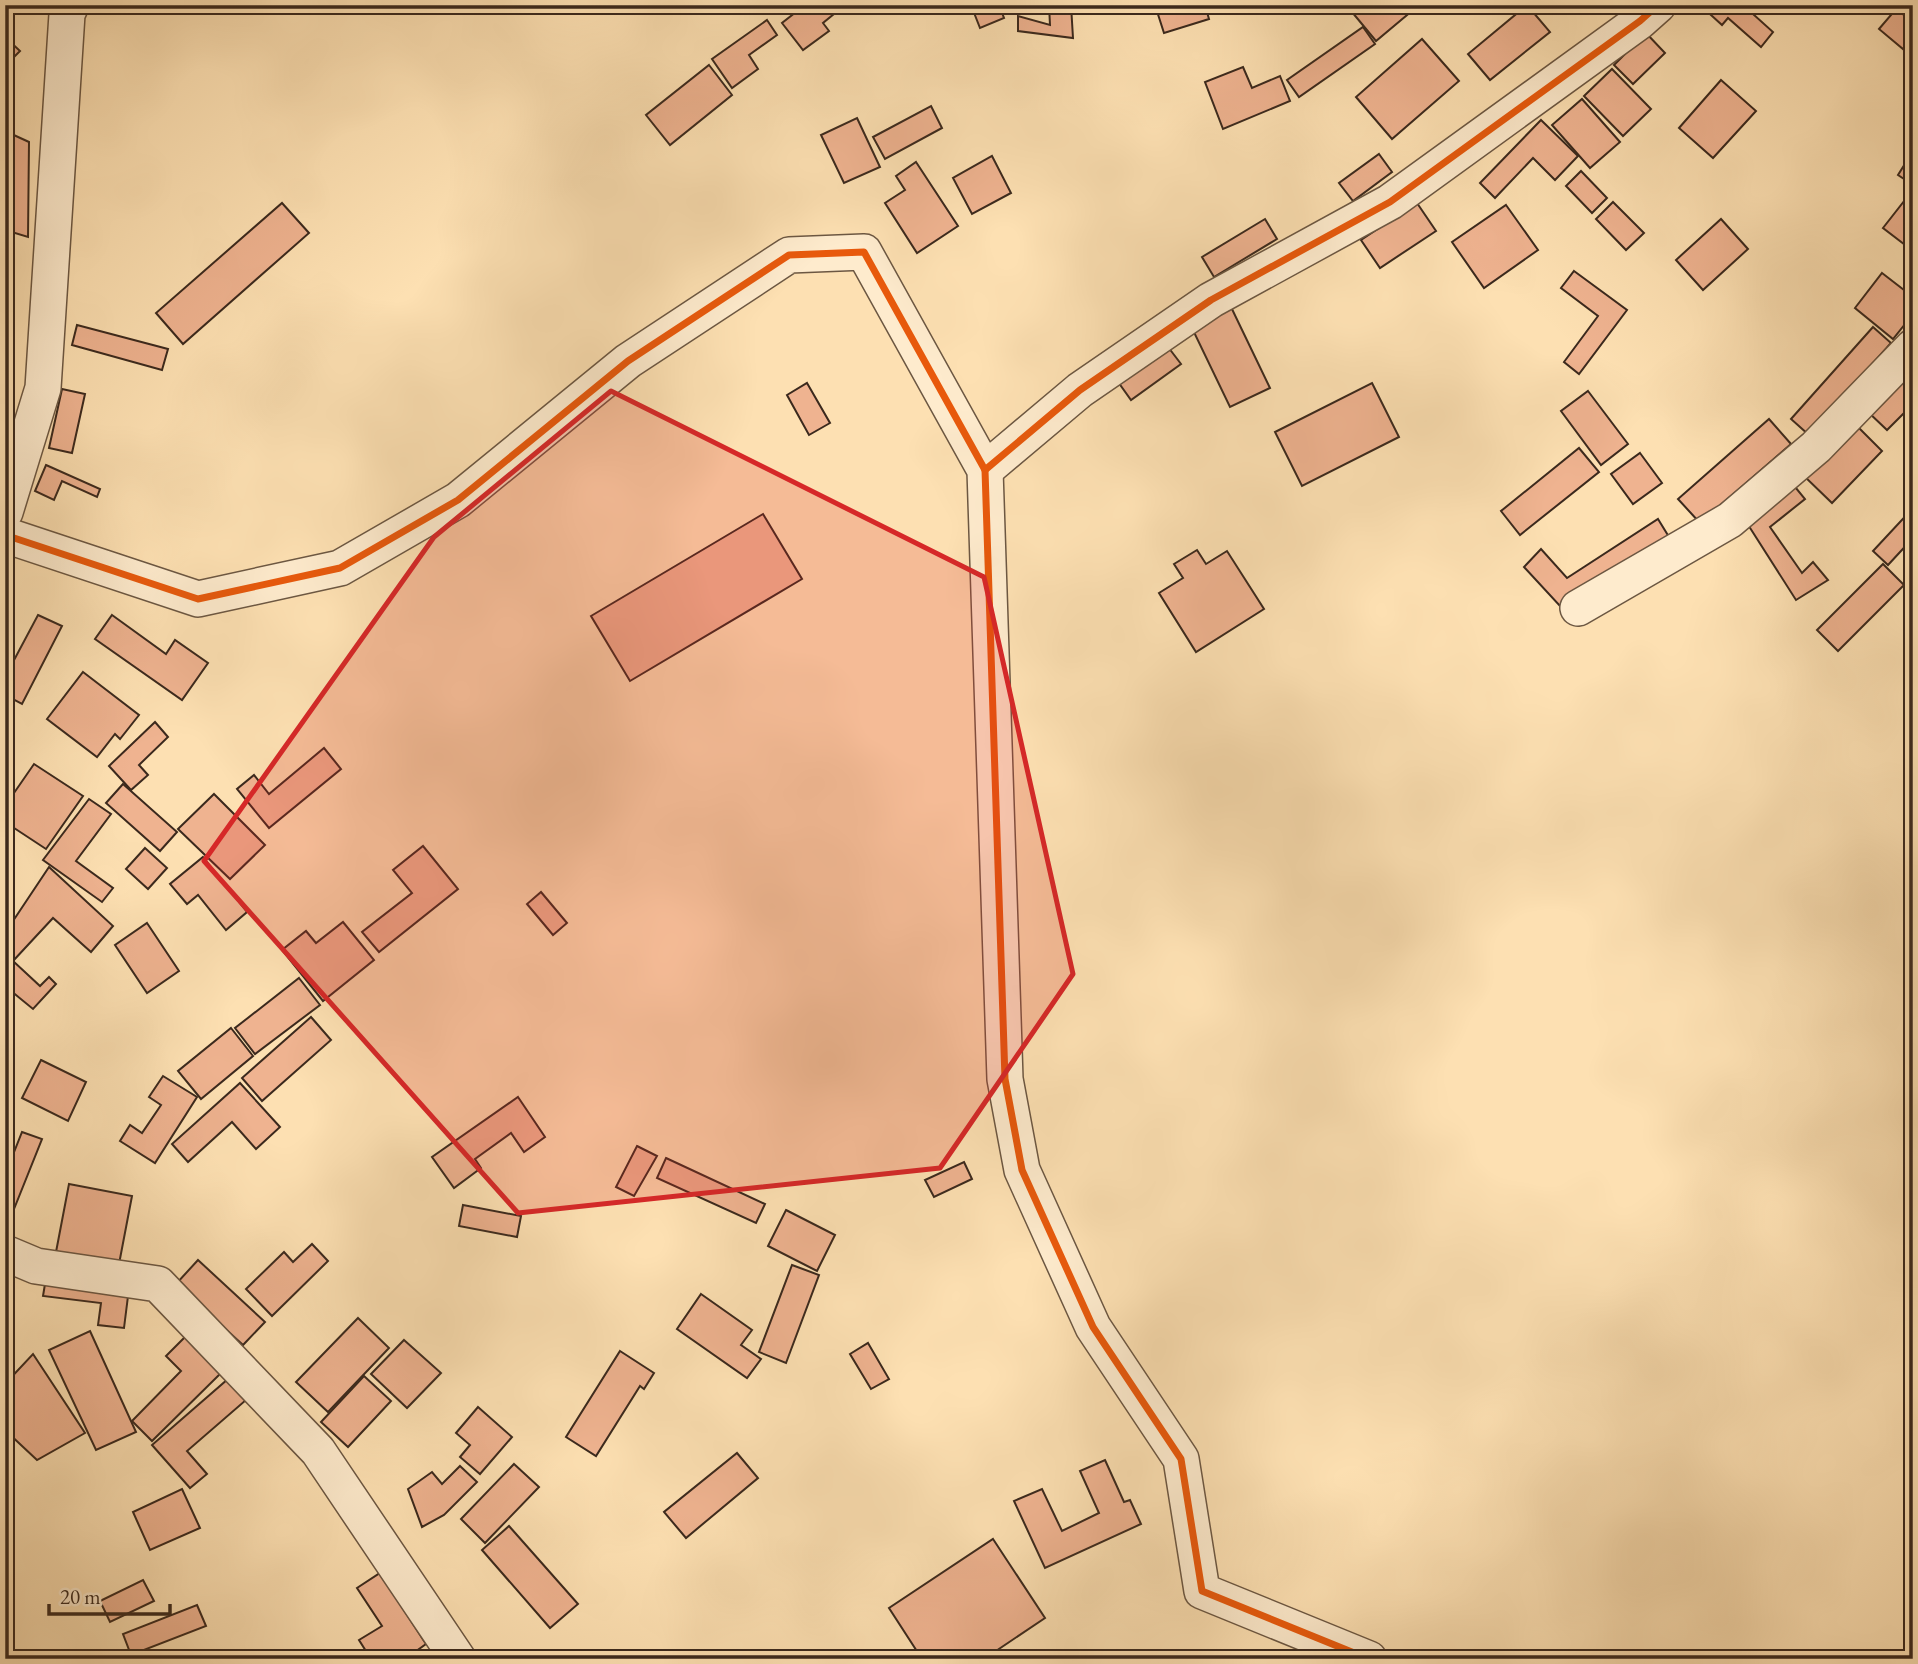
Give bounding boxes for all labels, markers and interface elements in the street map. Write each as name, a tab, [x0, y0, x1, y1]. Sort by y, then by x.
scale bar	[49, 1573, 170, 1617]
text: 20 m	[60, 1583, 101, 1610]

